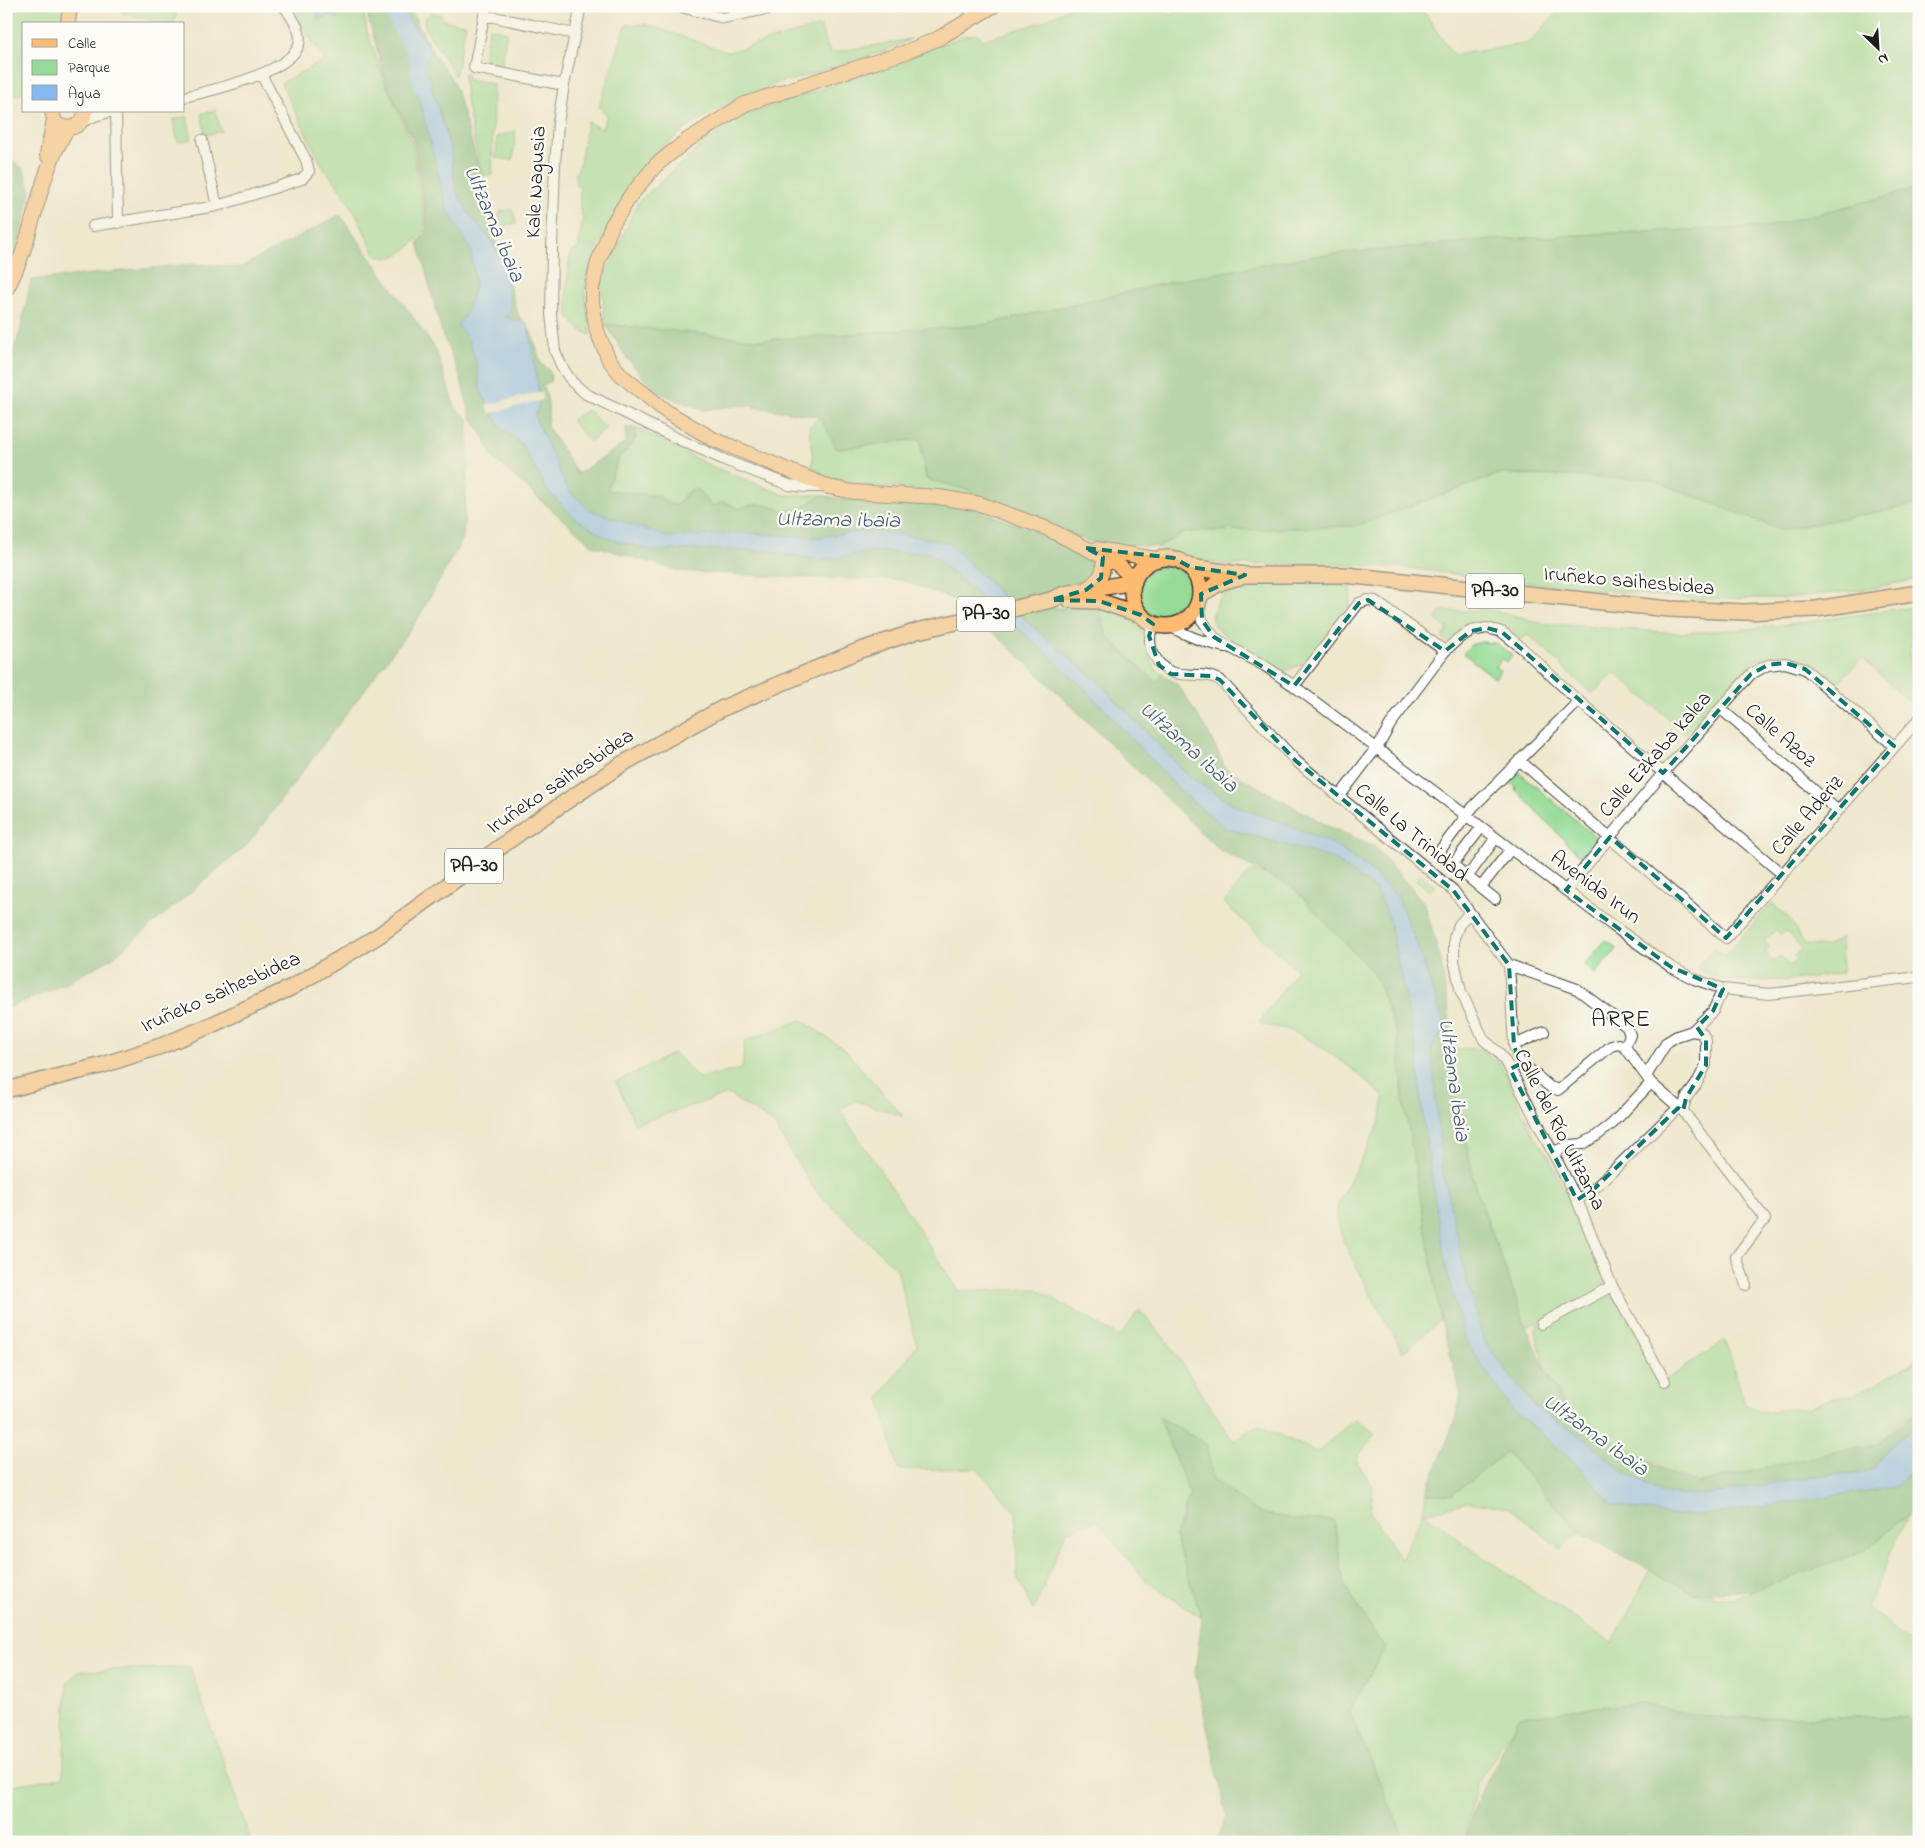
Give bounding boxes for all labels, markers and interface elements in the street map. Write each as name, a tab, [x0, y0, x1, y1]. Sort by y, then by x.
legend	[22, 22, 185, 112]
north arrow	[1852, 22, 1902, 72]
text: Calle	[68, 33, 96, 55]
text: N	[1874, 47, 1892, 70]
text: Parque	[68, 57, 110, 79]
text: Agua	[68, 83, 101, 106]
street label: Kale Nagusia	[519, 125, 557, 239]
water label: Ultzama ibaia	[454, 161, 532, 288]
water label: Ultzama ibaia	[776, 504, 901, 538]
street label: Iruñeko saihesbidea	[1542, 560, 1716, 604]
road number: PA-30	[1466, 574, 1524, 608]
road number: PA-30	[957, 596, 1015, 632]
street label: Calle Ezkaba kalea	[1592, 685, 1720, 825]
water label: Ultzama ibaia	[1131, 695, 1246, 802]
street label: Calle Azoz	[1738, 696, 1822, 776]
street label: Iruñeko saihesbidea	[481, 722, 641, 842]
street label: Calle Aderiz	[1765, 769, 1852, 863]
street label: Calle La Trinidad	[1348, 776, 1475, 890]
street label: Avenida Irun	[1543, 844, 1647, 932]
road number: PA-30	[445, 848, 503, 884]
street label: Iruñeko saihesbidea	[136, 944, 306, 1042]
district label: ARRE	[1591, 1003, 1651, 1038]
water label: Ultzama ibaia	[1429, 1016, 1478, 1145]
street label: Calle del Río Ultzama	[1505, 1044, 1613, 1216]
water label: Ultzama ibaia	[1535, 1387, 1655, 1486]

